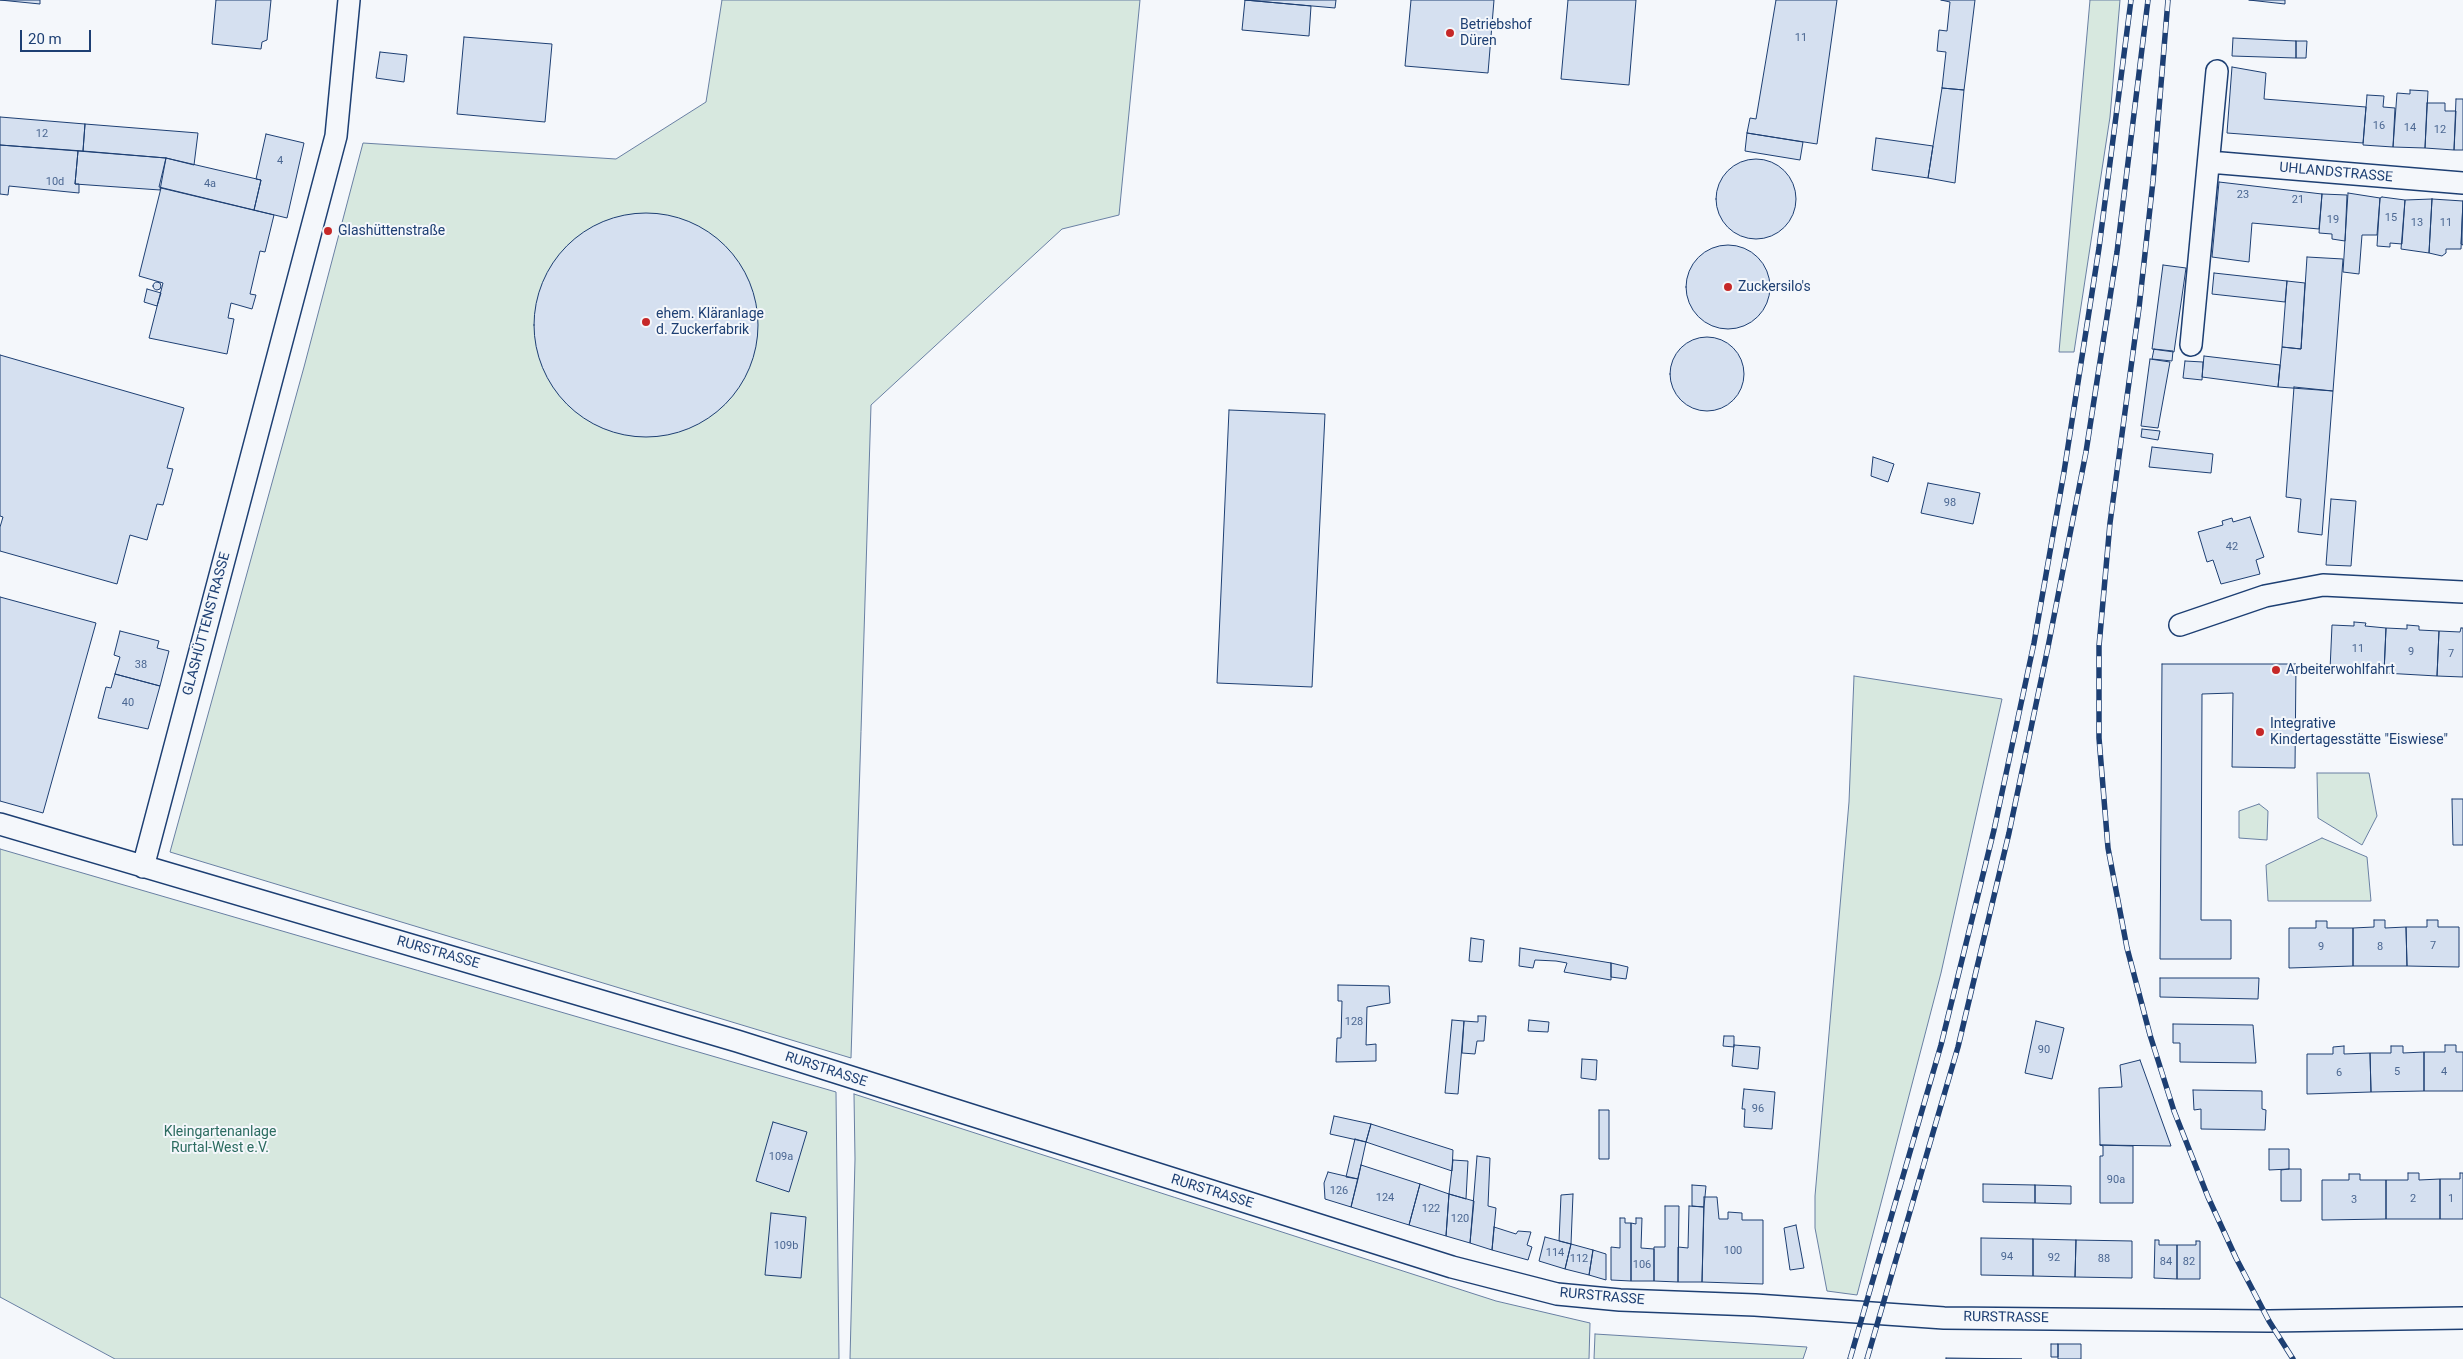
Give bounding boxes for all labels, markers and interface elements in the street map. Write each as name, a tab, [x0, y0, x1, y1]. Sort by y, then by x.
place label: Betriebshof Düren	[1460, 17, 1532, 49]
scale bar	[22, 20, 94, 52]
marker: Betriebshof Düren	[1444, 27, 1456, 39]
text: 20 m	[28, 30, 62, 48]
house number: 11	[1795, 31, 1807, 45]
house number: 16	[2373, 119, 2385, 133]
house number: 14	[2404, 121, 2416, 135]
house number: 12	[2434, 123, 2446, 137]
house number: 12	[36, 127, 48, 141]
house number: 4	[277, 154, 283, 168]
street label: UHLANDSTRASSE	[2278, 160, 2394, 186]
house number: 10d	[46, 175, 64, 189]
house number: 4a	[204, 177, 216, 191]
house number: 23	[2237, 188, 2249, 202]
house number: 21	[2292, 193, 2304, 207]
house number: 15	[2385, 211, 2397, 225]
house number: 19	[2327, 213, 2339, 227]
house number: 13	[2411, 216, 2423, 230]
house number: 11	[2440, 216, 2452, 230]
place label: Glashüttenstraße	[338, 223, 445, 239]
marker: Glashüttenstraße	[322, 225, 334, 237]
place label: Zuckersilo's	[1738, 279, 1811, 295]
marker: Zuckersilo's	[1722, 281, 1734, 293]
place label: ehem. Kläranlage d. Zuckerfabrik	[656, 306, 764, 338]
marker: ehem. Kläranlage d. Zuckerfabrik	[640, 316, 652, 328]
house number: 98	[1944, 496, 1956, 510]
house number: 42	[2226, 540, 2238, 554]
street label: GLASHÜTTENSTRASSE	[180, 551, 234, 697]
house number: 11	[2352, 642, 2364, 656]
house number: 9	[2408, 645, 2414, 659]
house number: 7	[2448, 647, 2454, 661]
house number: 38	[135, 658, 147, 672]
place label: Arbeiterwohlfahrt	[2286, 662, 2395, 678]
marker: Arbeiterwohlfahrt	[2270, 664, 2282, 676]
house number: 40	[122, 696, 134, 710]
place label: Integrative Kindertagesstätte "Eiswiese"	[2270, 716, 2448, 749]
marker: Integrative Kindertagesstätte "Eiswiese"	[2254, 726, 2266, 738]
street label: RURSTRASSE	[395, 933, 481, 973]
house number: 7	[2430, 939, 2436, 953]
house number: 9	[2318, 940, 2324, 954]
house number: 8	[2377, 940, 2383, 954]
house number: 128	[1345, 1015, 1363, 1029]
house number: 90	[2038, 1043, 2050, 1057]
street label: RURSTRASSE	[783, 1049, 869, 1091]
house number: 5	[2394, 1065, 2400, 1079]
house number: 4	[2441, 1065, 2447, 1079]
house number: 6	[2336, 1066, 2342, 1080]
house number: 96	[1752, 1102, 1764, 1116]
park label: Kleingartenanlage Rurtal-West e.V.	[164, 1124, 276, 1156]
house number: 109a	[769, 1150, 793, 1164]
street label: RURSTRASSE	[1169, 1171, 1255, 1213]
house number: 90a	[2107, 1173, 2125, 1187]
house number: 126	[1330, 1184, 1348, 1198]
house number: 124	[1376, 1191, 1394, 1205]
house number: 2	[2410, 1192, 2416, 1206]
house number: 1	[2448, 1192, 2454, 1206]
house number: 3	[2351, 1193, 2357, 1207]
house number: 122	[1422, 1202, 1440, 1216]
house number: 120	[1451, 1212, 1469, 1226]
house number: 109b	[774, 1239, 798, 1253]
house number: 100	[1724, 1244, 1742, 1258]
house number: 114	[1546, 1246, 1564, 1260]
house number: 94	[2001, 1250, 2013, 1264]
house number: 92	[2048, 1251, 2060, 1265]
house number: 112	[1570, 1252, 1588, 1266]
house number: 88	[2098, 1252, 2110, 1266]
house number: 84	[2160, 1255, 2172, 1269]
house number: 82	[2183, 1255, 2195, 1269]
house number: 106	[1633, 1258, 1651, 1272]
street label: RURSTRASSE	[1559, 1285, 1645, 1309]
street label: RURSTRASSE	[1963, 1309, 2049, 1327]

